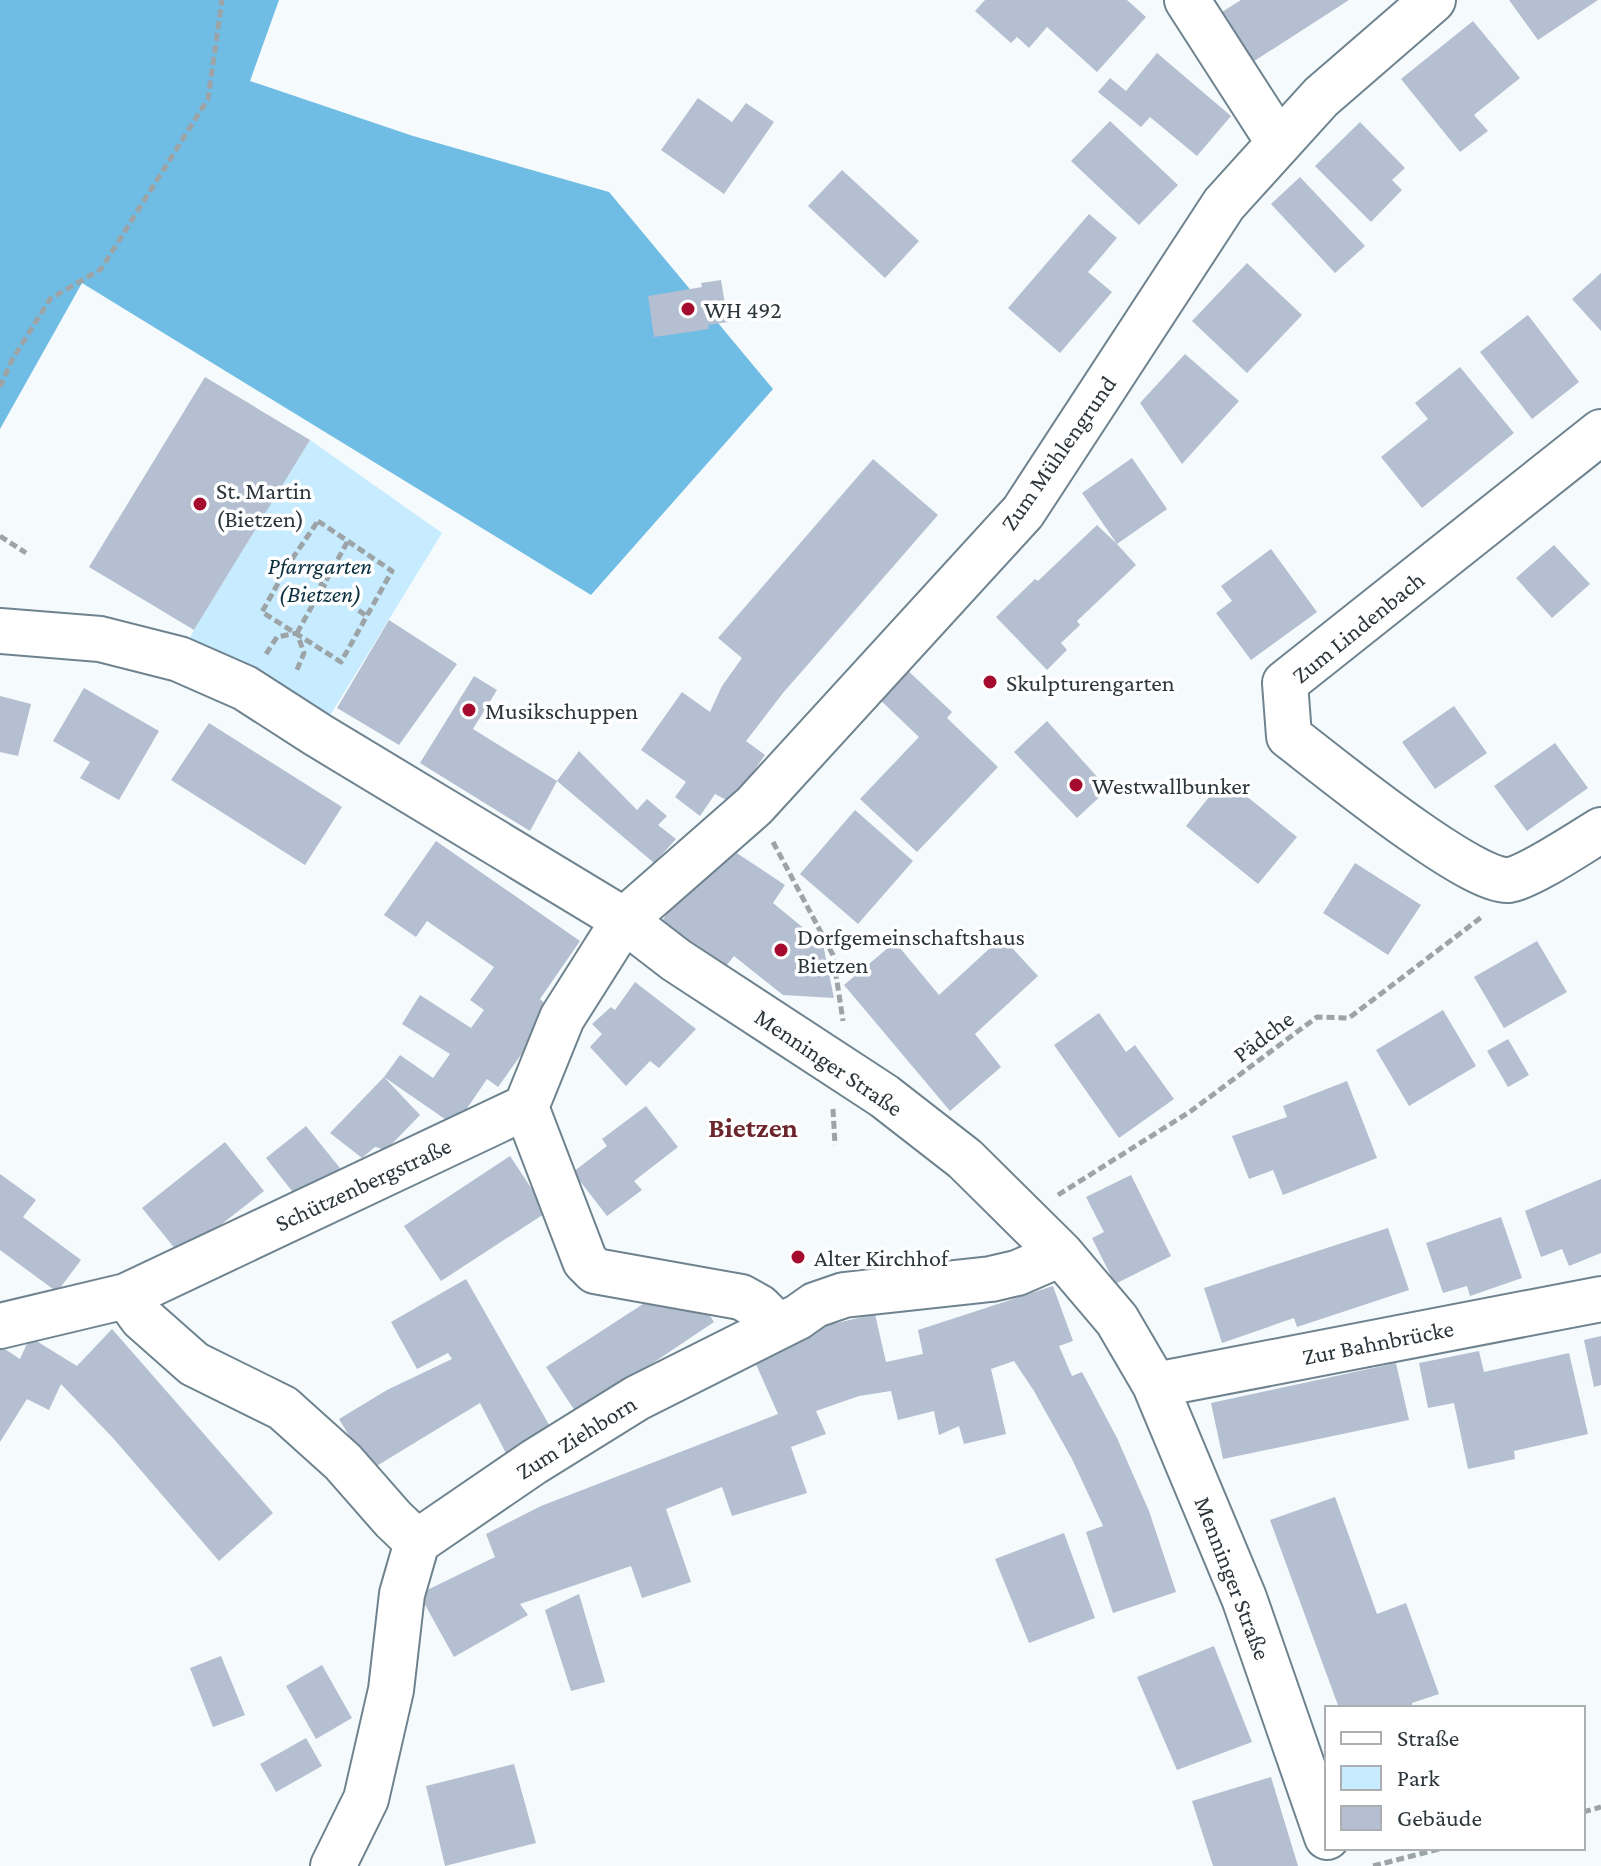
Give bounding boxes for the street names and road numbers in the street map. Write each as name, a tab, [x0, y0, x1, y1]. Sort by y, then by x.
street label: Zum Mühlengrund	[995, 370, 1122, 535]
street label: Zum Lindenbach	[1286, 565, 1430, 689]
street label: Menninger Straße	[750, 1003, 908, 1121]
street label: Pädche	[1227, 1005, 1299, 1067]
street label: Schützenbergstraße	[271, 1131, 455, 1237]
street label: Zur Bahnbrücke	[1300, 1314, 1456, 1370]
street label: Zum Ziehborn	[511, 1389, 641, 1485]
street label: Menninger Straße	[1189, 1493, 1277, 1663]

